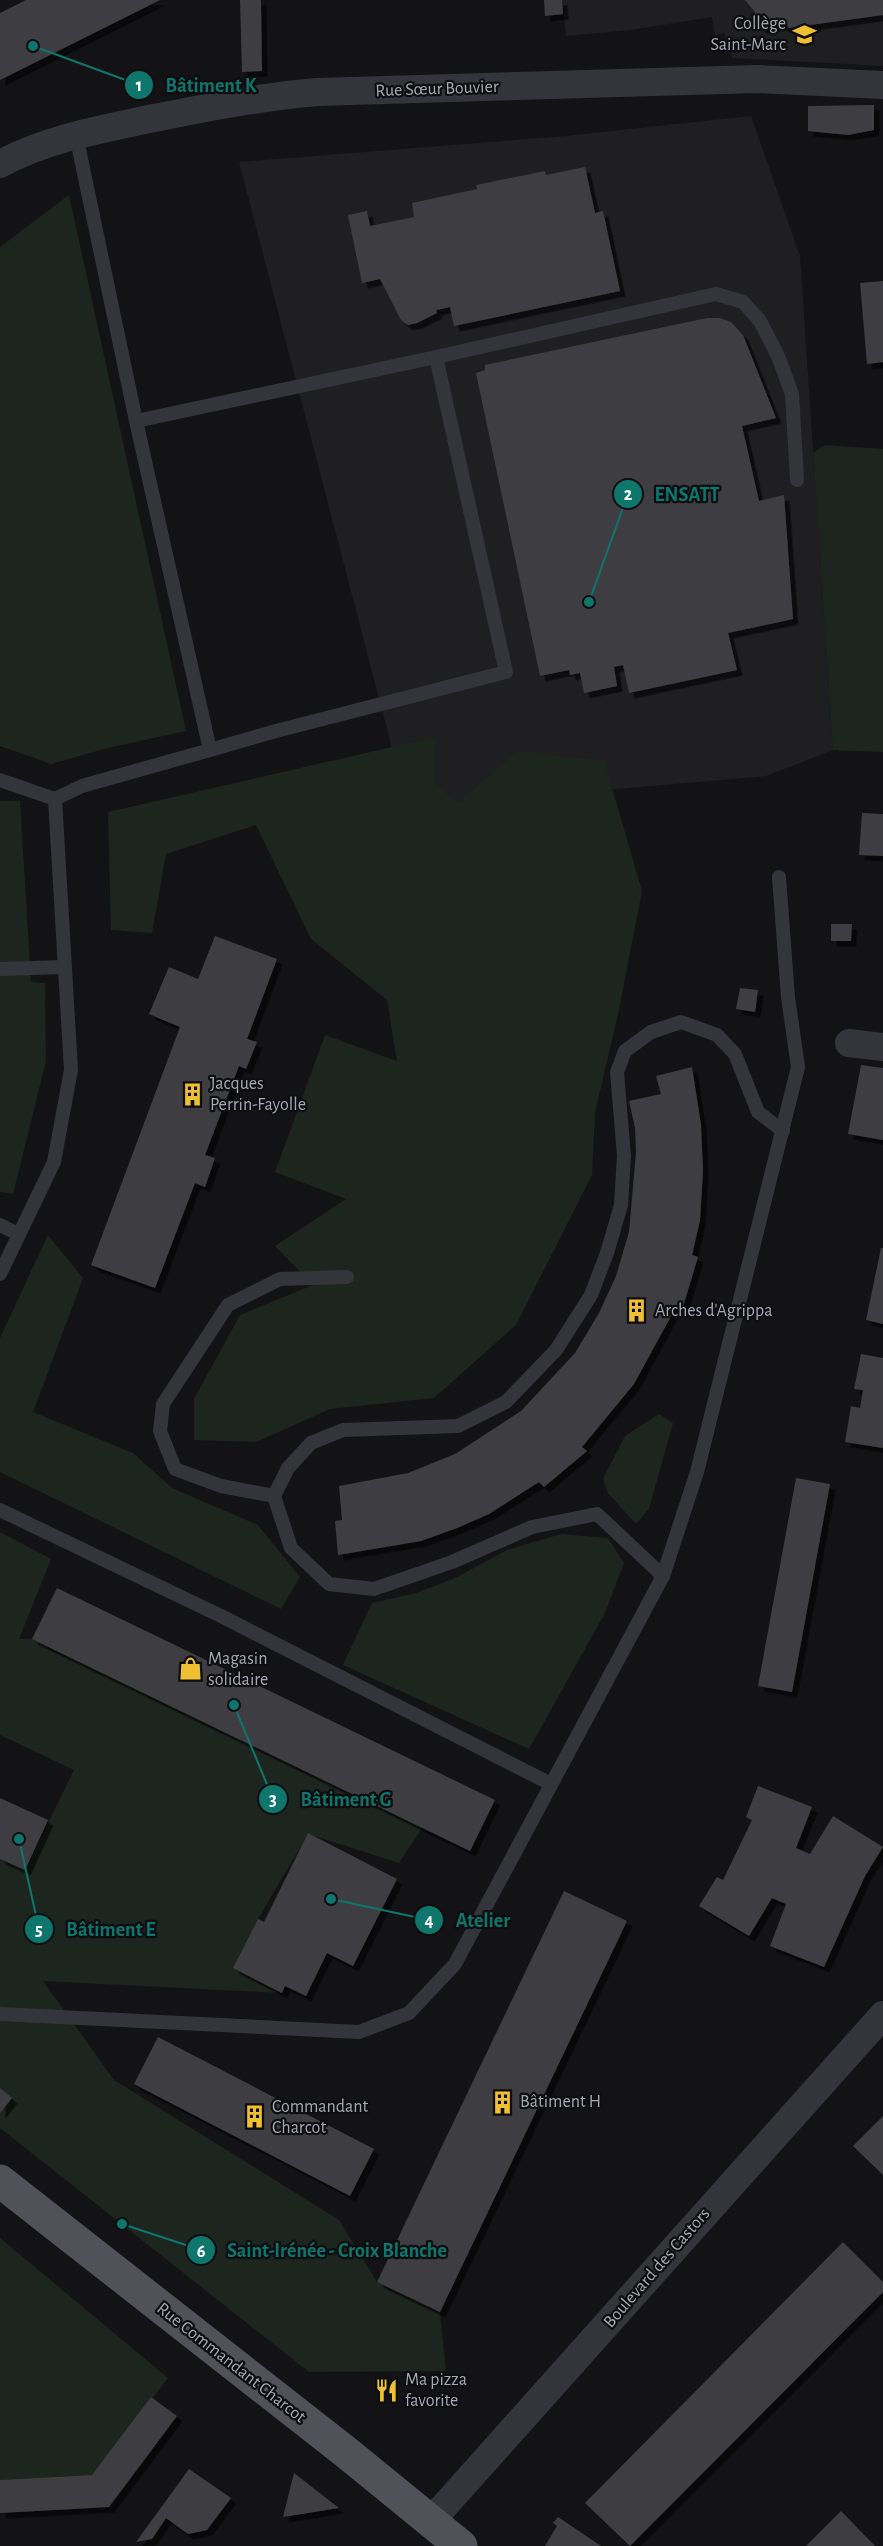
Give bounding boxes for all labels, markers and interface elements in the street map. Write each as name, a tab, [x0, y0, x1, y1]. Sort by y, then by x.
place label: Collège Saint-Marc	[711, 15, 786, 54]
school or university icon: Collège Saint-Marc	[791, 21, 817, 47]
callout: Bâtiment K	[124, 66, 268, 104]
text: Bâtiment K	[166, 76, 257, 96]
text: 1	[136, 77, 142, 95]
street label: Rue Sœur Bouvier	[375, 78, 499, 100]
callout: ENSATT	[613, 475, 732, 513]
text: ENSATT	[654, 485, 720, 505]
text: 2	[624, 486, 633, 504]
place label: Jacques Perrin-Fayolle	[210, 1075, 306, 1114]
building icon: Jacques Perrin-Fayolle	[179, 1081, 205, 1107]
building icon: Arches d'Agrippa	[624, 1298, 650, 1324]
place label: Arches d'Agrippa	[655, 1302, 772, 1320]
place label: Magasin solidaire	[208, 1650, 268, 1689]
shop icon: Magasin solidaire	[177, 1656, 203, 1682]
callout: Bâtiment G	[258, 1780, 403, 1818]
text: Bâtiment G	[300, 1790, 392, 1810]
text: 3	[269, 1791, 277, 1809]
callout: Atelier	[414, 1901, 522, 1939]
callout: Bâtiment E	[24, 1910, 168, 1948]
text: Atelier	[456, 1911, 510, 1931]
text: 4	[424, 1912, 434, 1930]
text: Bâtiment E	[66, 1920, 156, 1940]
text: 5	[35, 1921, 43, 1939]
building icon: Bâtiment H	[489, 2089, 515, 2115]
place label: Bâtiment H	[520, 2093, 601, 2111]
place label: Commandant Charcot	[272, 2098, 368, 2137]
building icon: Commandant Charcot	[241, 2104, 267, 2130]
street label: Boulevard des Castors	[600, 2205, 714, 2331]
callout: Saint-Irénée - Croix Blanche	[186, 2231, 459, 2269]
text: Saint-Irénée - Croix Blanche	[227, 2241, 447, 2261]
text: 6	[197, 2243, 206, 2261]
street label: Rue Commandant Charcot	[153, 2299, 309, 2427]
place label: Ma pizza favorite	[405, 2371, 467, 2410]
restaurant icon: Ma pizza favorite	[374, 2377, 400, 2403]

